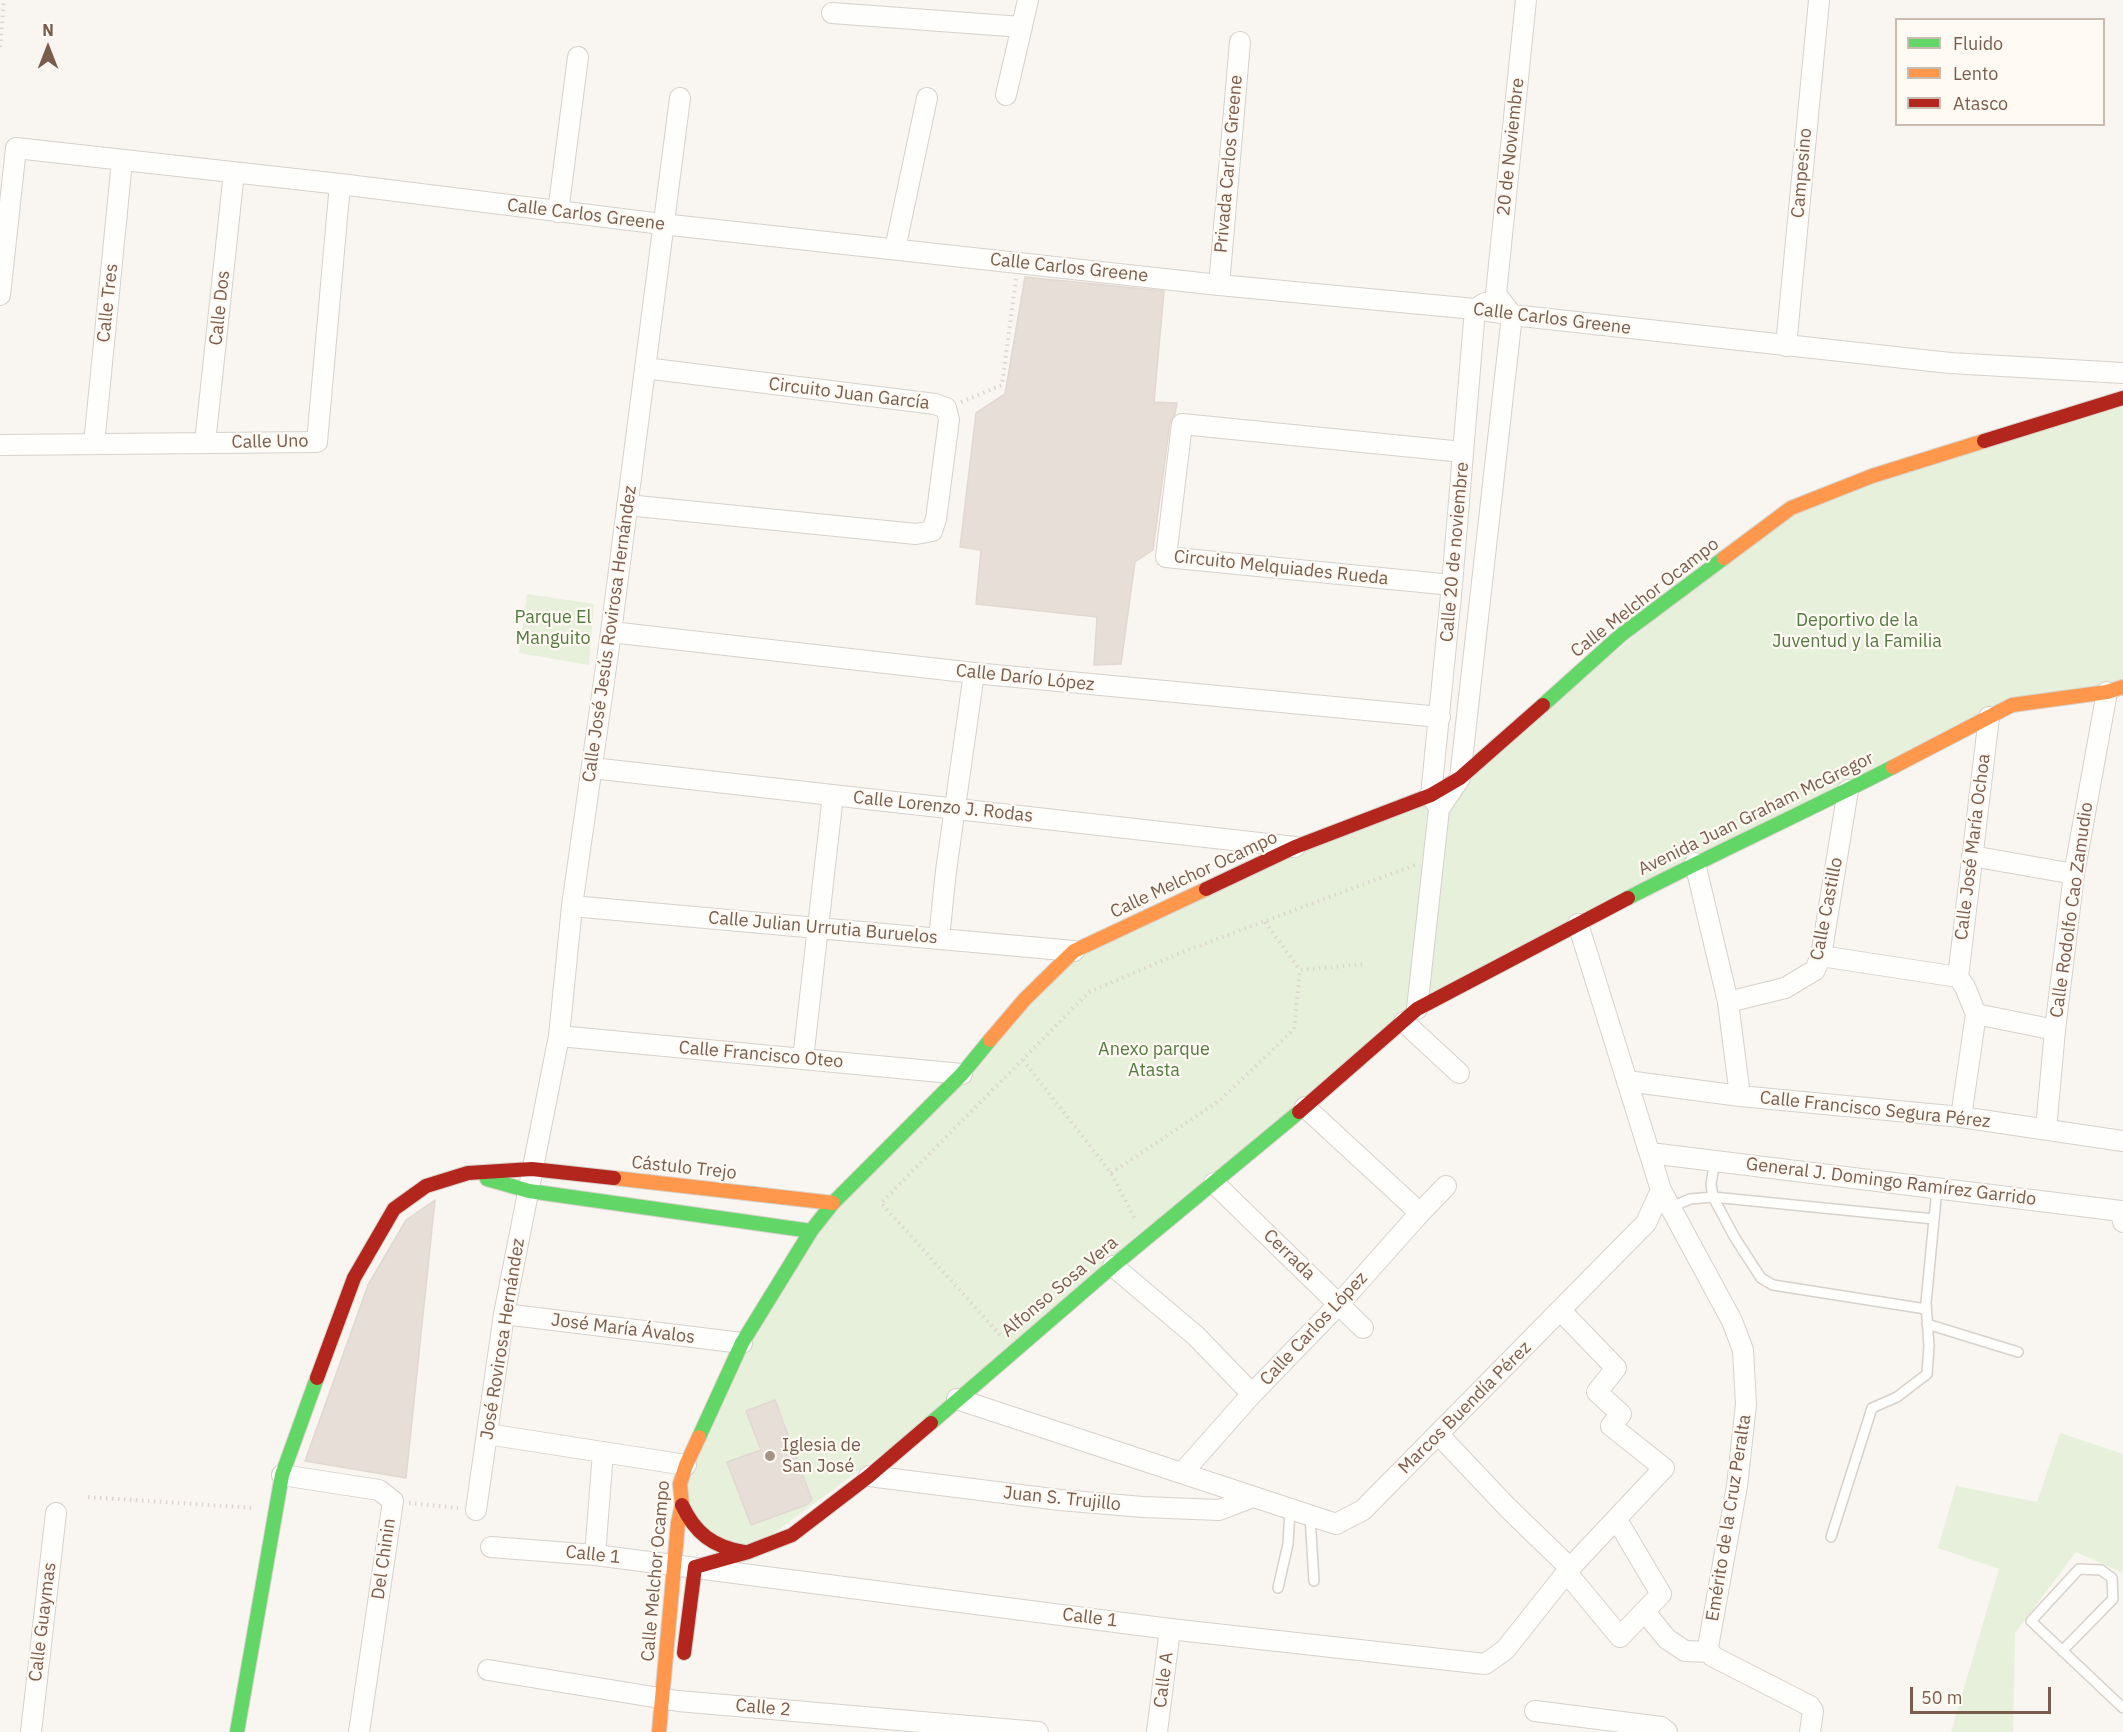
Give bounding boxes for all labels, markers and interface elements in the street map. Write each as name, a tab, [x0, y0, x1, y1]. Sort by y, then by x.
north arrow	[18, 18, 78, 78]
legend	[1895, 18, 2105, 126]
text: N	[42, 20, 54, 40]
text: Fluido	[1953, 32, 2003, 55]
text: Lento	[1953, 62, 1998, 85]
street label: Privada Carlos Greene	[1210, 74, 1248, 254]
street label: 20 de Noviembre	[1493, 77, 1529, 217]
text: Atasco	[1953, 92, 2008, 115]
street label: Campesino	[1787, 127, 1817, 219]
street label: Calle Carlos Greene	[506, 195, 666, 235]
street label: Calle Carlos Greene	[989, 249, 1149, 287]
street label: Calle Tres	[93, 262, 123, 344]
street label: Calle Dos	[205, 269, 235, 347]
street label: Calle Carlos Greene	[1472, 299, 1632, 339]
street label: Circuito Juan García	[767, 373, 931, 415]
street label: Calle Uno	[231, 431, 309, 453]
street label: Calle 20 de noviembre	[1436, 461, 1474, 643]
street label: Calle José Jesús Rovirosa Hernández	[578, 484, 642, 784]
street label: Calle Melchor Ocampo	[1567, 534, 1723, 662]
street label: Circuito Melquiades Rueda	[1173, 546, 1389, 590]
park label: Parque El Manguito	[514, 607, 592, 650]
park label: Deportivo de la Juventud y la Familia	[1772, 610, 1942, 652]
street label: Calle Darío López	[955, 660, 1095, 696]
street label: Avenida Juan Graham McGregor	[1635, 747, 1877, 881]
street label: Calle José María Ochoa	[1951, 753, 1995, 941]
street label: Calle Lorenzo J. Rodas	[852, 787, 1034, 827]
street label: Calle Rodolfo Cao Zamudio	[2046, 801, 2098, 1019]
street label: Calle Melchor Ocampo	[1107, 827, 1281, 923]
street label: Calle Castillo	[1806, 856, 1848, 962]
street label: Calle Julian Urrutia Buruelos	[707, 907, 939, 949]
street label: Calle Francisco Oteo	[678, 1037, 844, 1073]
park label: Anexo parque Atasta	[1098, 1039, 1210, 1082]
street label: Calle Francisco Segura Pérez	[1759, 1087, 1991, 1133]
street label: Cástulo Trejo	[630, 1152, 738, 1184]
street label: General J. Domingo Ramírez Garrido	[1745, 1153, 2037, 1211]
street label: Cerrada	[1259, 1225, 1319, 1285]
street label: Alfonso Sosa Vera	[997, 1232, 1123, 1342]
street label: José Rovirosa Hernández	[476, 1237, 530, 1441]
street label: Calle Carlos López	[1256, 1268, 1372, 1390]
street label: José María Ávalos	[550, 1309, 696, 1349]
street label: Marcos Buendía Pérez	[1394, 1337, 1536, 1479]
street label: Emérito de la Cruz Peralta	[1702, 1413, 1756, 1623]
place label: Iglesia de San José	[782, 1435, 861, 1478]
marker: Iglesia de San José	[763, 1449, 777, 1463]
street label: Calle Melchor Ocampo	[637, 1479, 675, 1663]
street label: Juan S. Trujillo	[1002, 1482, 1122, 1516]
street label: Del Chinin	[368, 1517, 400, 1601]
street label: Calle 1	[564, 1541, 622, 1569]
street label: Calle Guaymas	[25, 1561, 61, 1683]
street label: Calle 1	[1061, 1604, 1119, 1632]
street label: Calle A	[1150, 1651, 1178, 1709]
scale bar	[1913, 1675, 2054, 1713]
text: 50 m	[1921, 1686, 1963, 1709]
street label: Calle 2	[734, 1695, 792, 1721]

